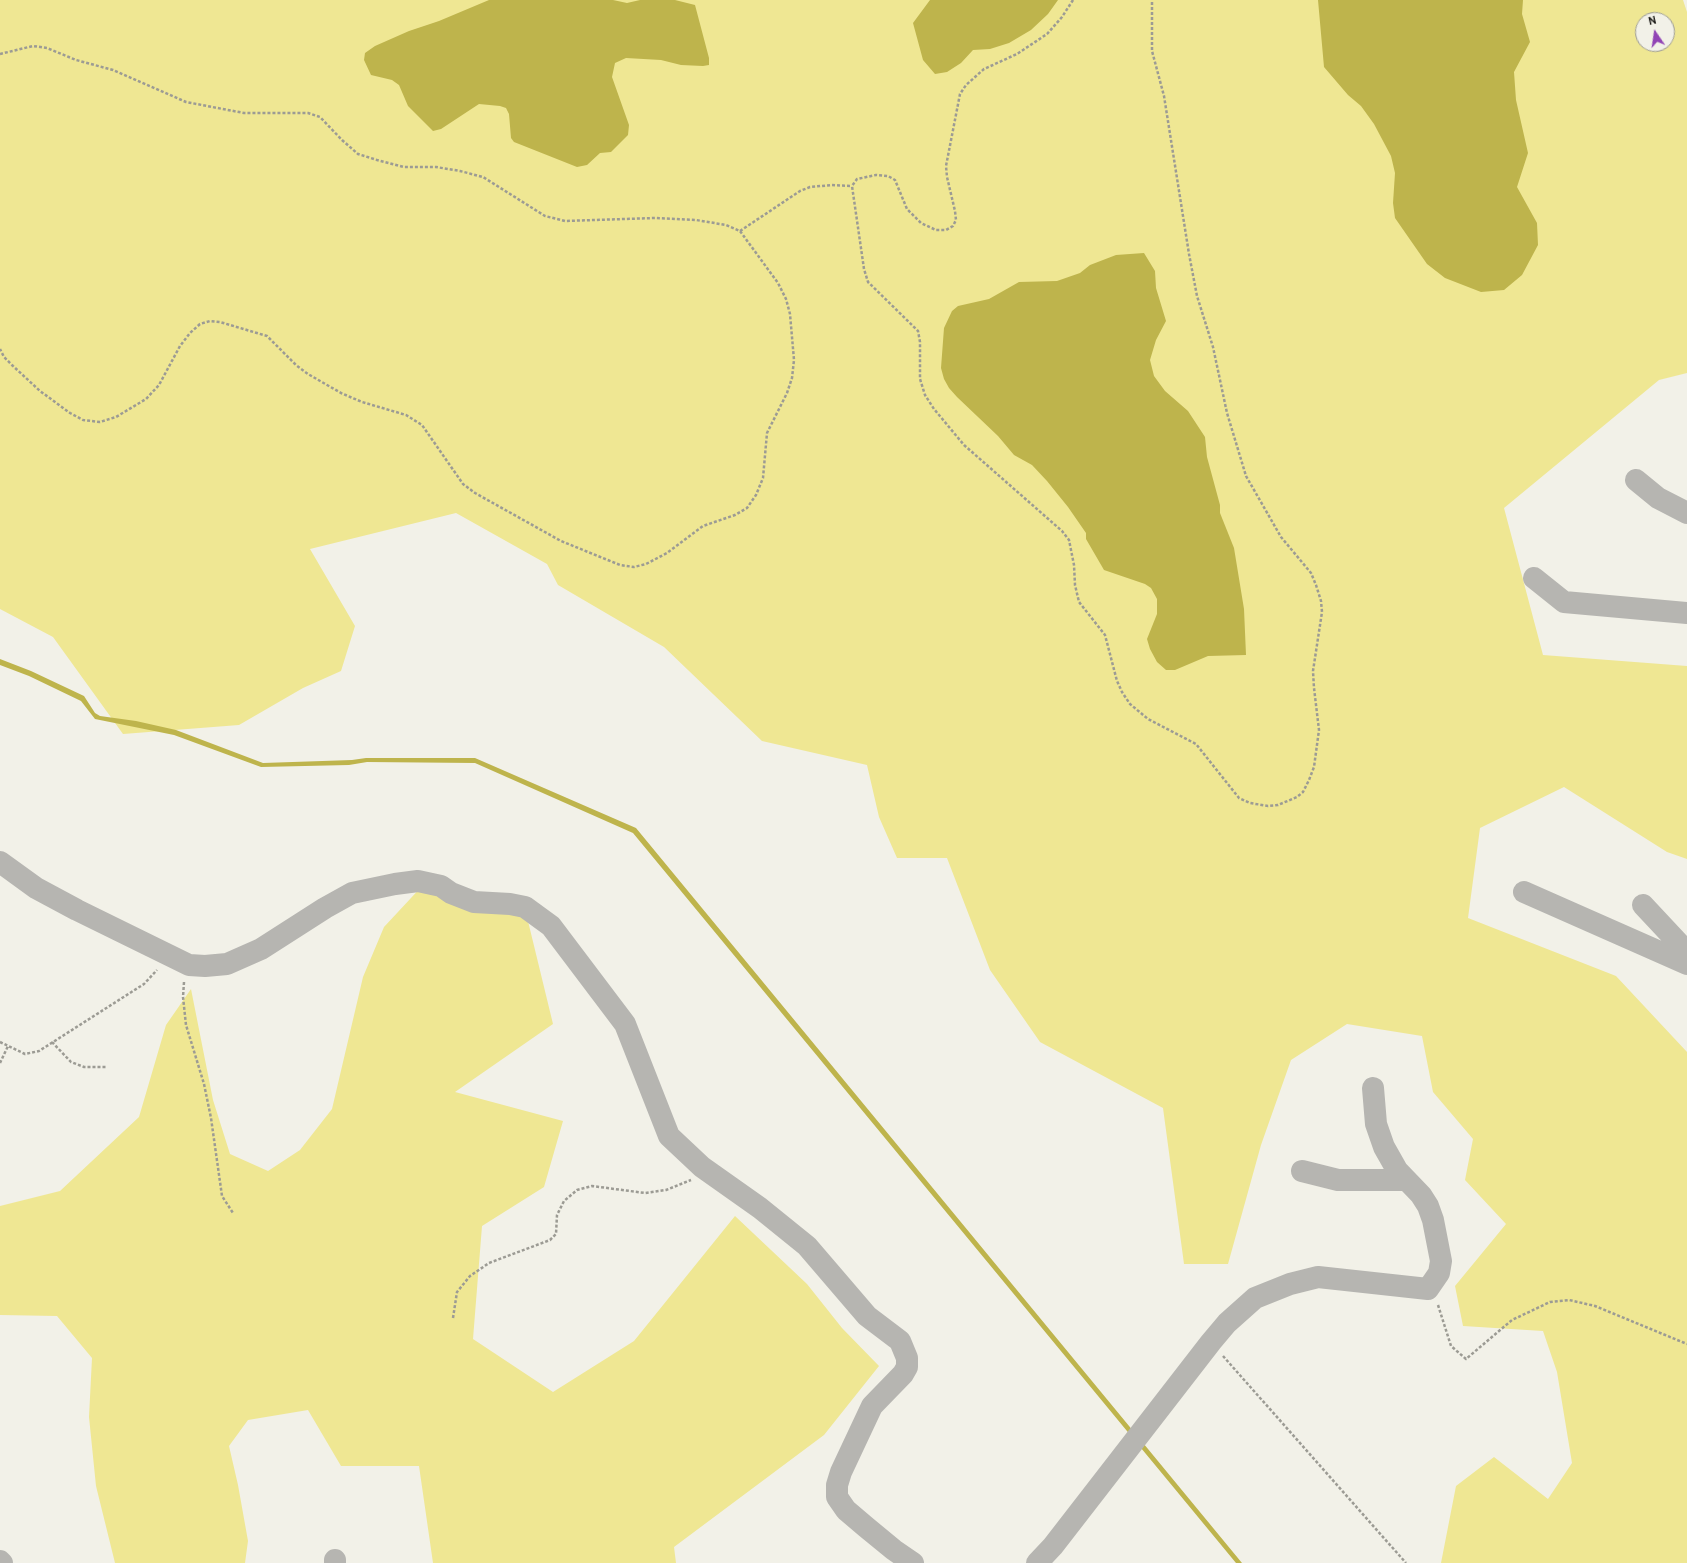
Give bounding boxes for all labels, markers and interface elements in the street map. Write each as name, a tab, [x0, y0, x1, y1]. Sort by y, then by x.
north arrow	[1635, 12, 1675, 52]
text: N	[1647, 14, 1658, 29]

